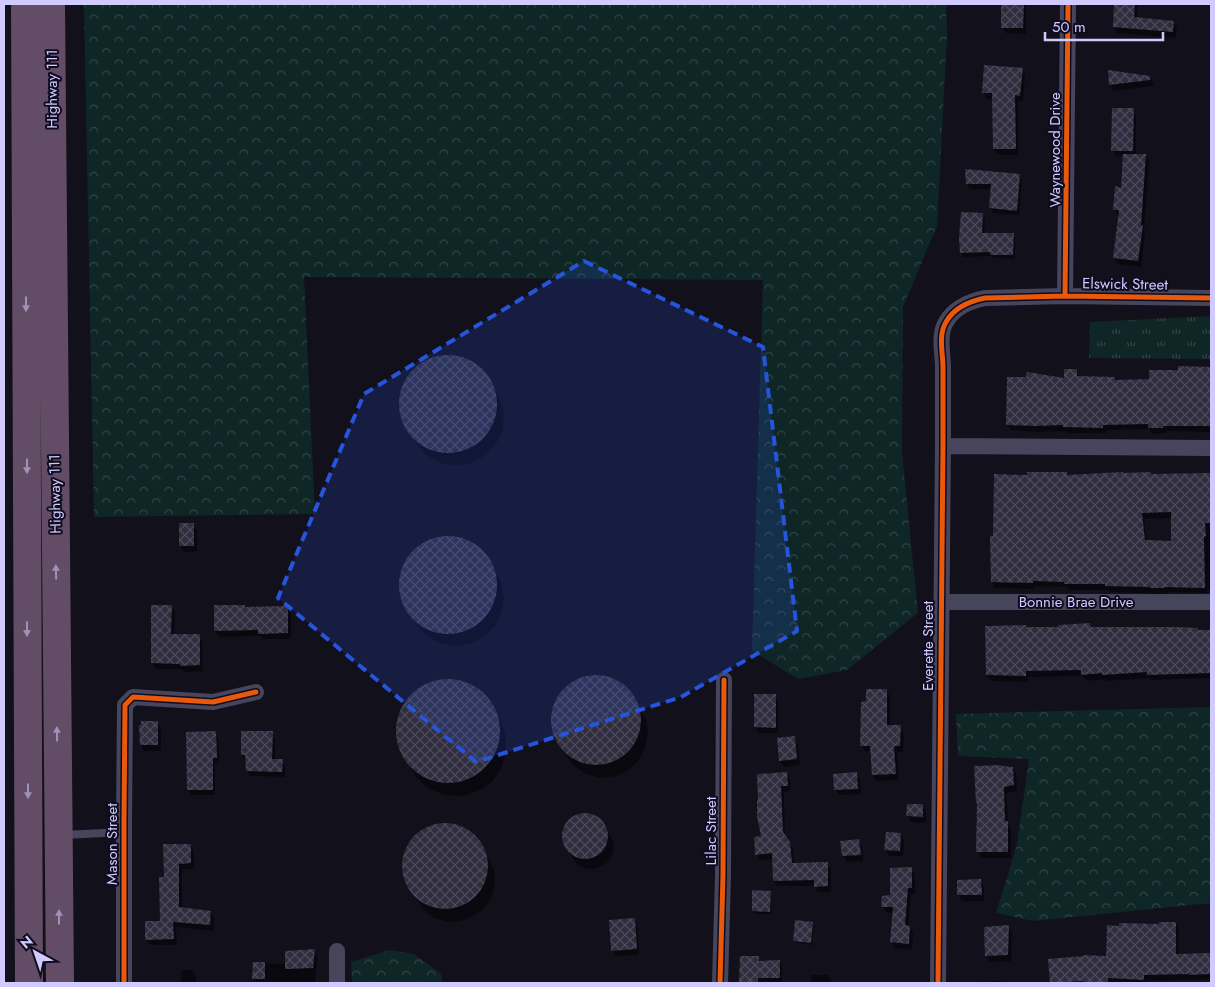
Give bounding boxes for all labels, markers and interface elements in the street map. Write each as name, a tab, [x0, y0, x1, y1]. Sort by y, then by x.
scale bar	[1045, 10, 1162, 42]
text: 50 m	[1052, 16, 1086, 38]
street label: Highway 111	[41, 49, 63, 129]
street label: Waynewood Drive	[1044, 92, 1066, 208]
street label: Elswick Street	[1082, 272, 1168, 296]
one-way arrow	[22, 296, 30, 312]
street label: Highway 111	[43, 454, 67, 534]
one-way arrow	[23, 459, 31, 475]
one-way arrow	[52, 564, 60, 580]
street label: Bonnie Brae Drive	[1019, 591, 1134, 613]
street label: Everette Street	[917, 600, 939, 691]
one-way arrow	[23, 621, 31, 637]
one-way arrow	[53, 726, 61, 742]
one-way arrow	[24, 784, 32, 800]
street label: Lilac Street	[700, 796, 722, 865]
street label: Mason Street	[101, 803, 123, 885]
one-way arrow	[55, 909, 63, 925]
north arrow	[10, 927, 60, 977]
text: N	[16, 931, 37, 953]

